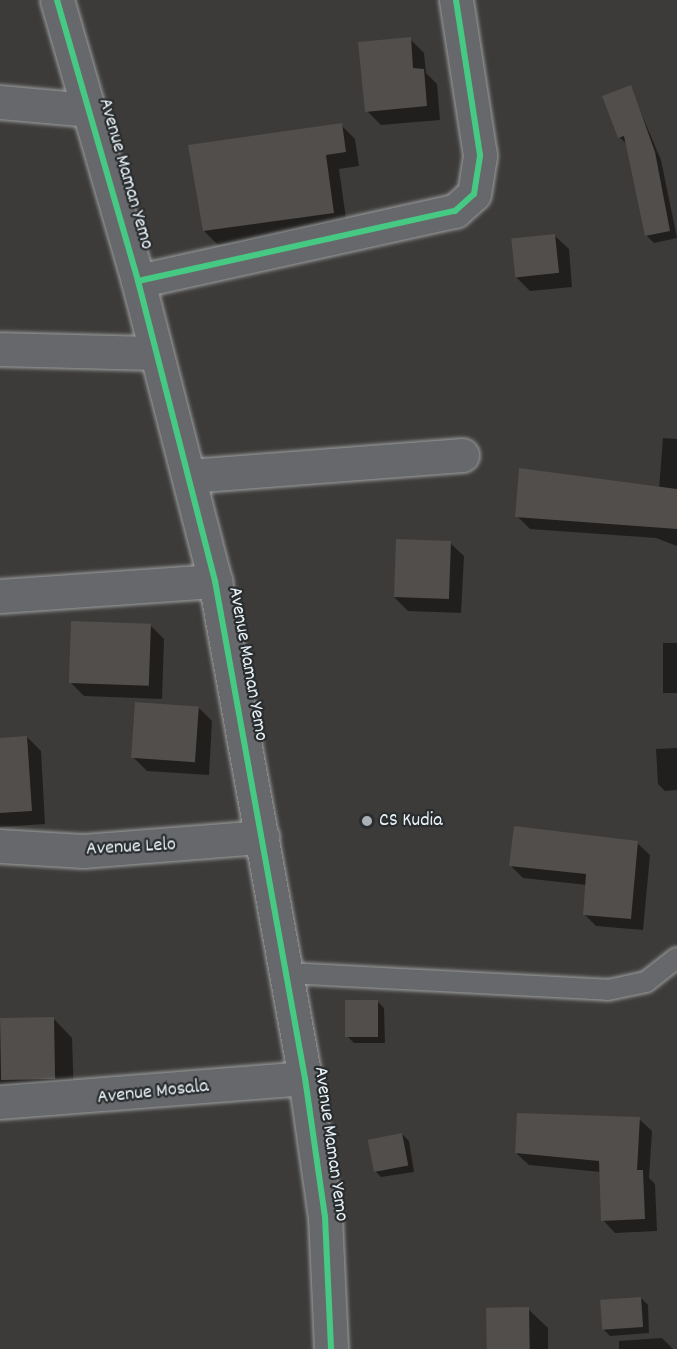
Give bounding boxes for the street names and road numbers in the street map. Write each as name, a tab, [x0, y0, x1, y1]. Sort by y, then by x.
street label: Avenue Maman Yemo	[92, 96, 158, 252]
street label: Avenue Maman Yemo	[222, 585, 272, 743]
street label: Avenue Lelo	[85, 834, 177, 862]
street label: Avenue Maman Yemo	[307, 1065, 353, 1223]
street label: Avenue Mosala	[96, 1075, 210, 1111]

